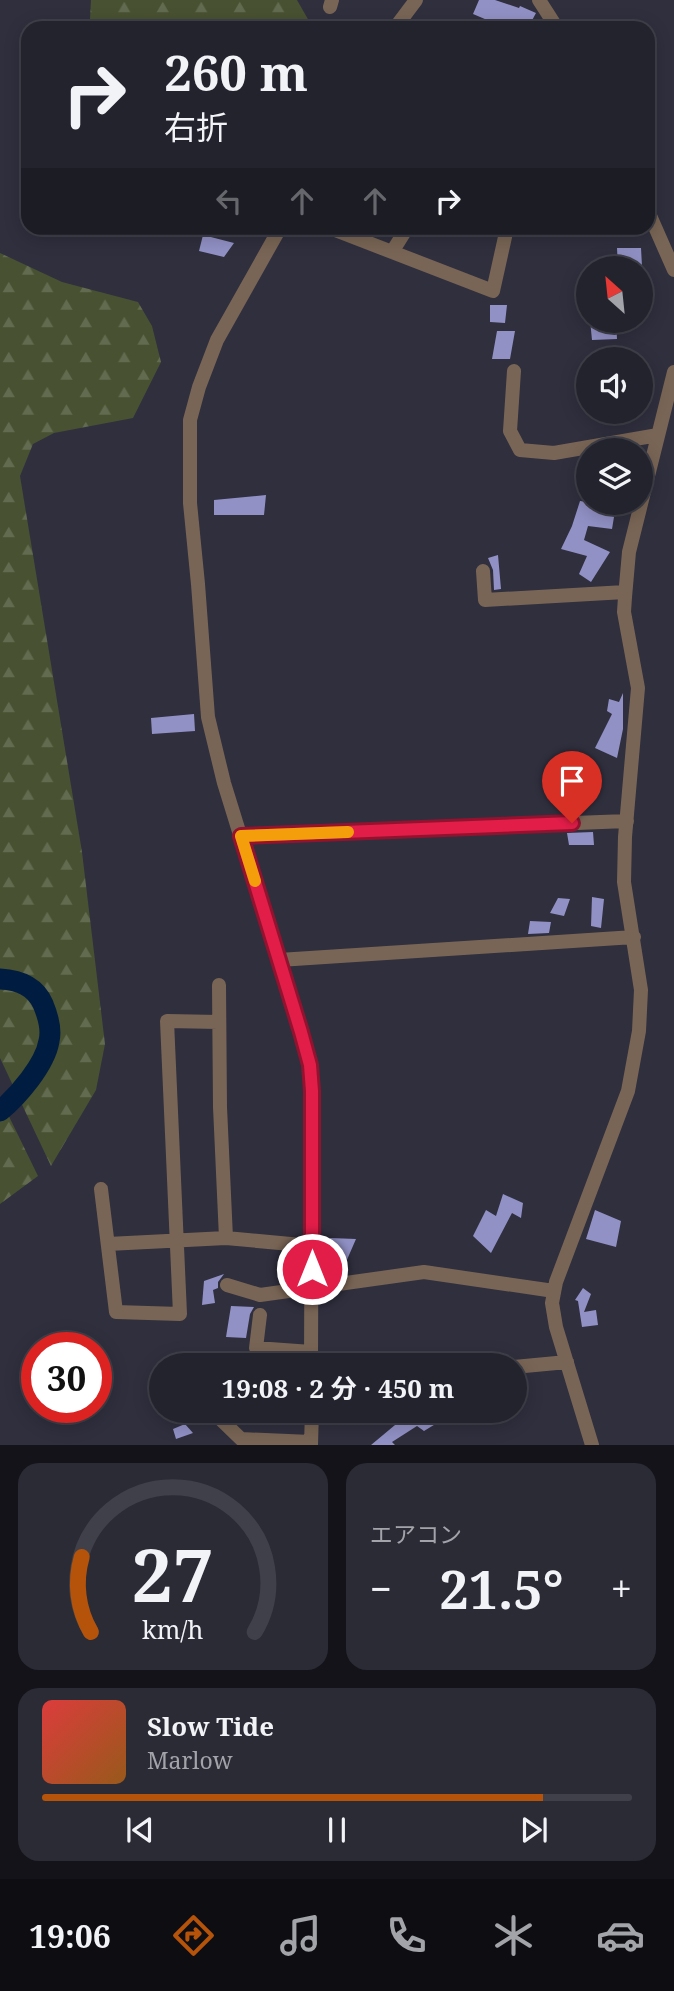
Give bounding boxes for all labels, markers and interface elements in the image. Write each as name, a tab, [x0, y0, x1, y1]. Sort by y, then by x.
text: 260 m	[164, 39, 308, 105]
icon: right	[49, 49, 140, 140]
text: 右折	[164, 105, 228, 148]
icon: left	[210, 182, 248, 220]
icon: ahead	[283, 182, 321, 220]
icon: ahead	[356, 182, 394, 220]
icon: right	[429, 182, 467, 220]
north arrow	[576, 256, 653, 332]
map controls	[576, 256, 653, 515]
button: sound	[576, 347, 653, 424]
button: layers	[576, 438, 653, 515]
pin	[542, 751, 602, 823]
icon: arrive	[553, 762, 591, 800]
position arrow	[275, 1232, 349, 1306]
speed limit sign: 30	[21, 1332, 112, 1423]
text: 19:08 · 2 分 · 450 m	[222, 1370, 454, 1406]
text: エアコン	[370, 1518, 462, 1550]
text: 27	[132, 1525, 214, 1624]
text: 21.5°	[439, 1553, 564, 1624]
text: −	[370, 1562, 392, 1614]
text: +	[611, 1562, 632, 1614]
text: km/h	[142, 1612, 204, 1646]
text: Slow Tide	[147, 1708, 274, 1744]
text: Marlow	[147, 1744, 233, 1776]
icon: previous	[121, 1811, 159, 1849]
icon: pause	[318, 1811, 356, 1849]
icon: next	[515, 1811, 553, 1849]
icon: directions	[169, 1911, 218, 1960]
icon: music	[276, 1911, 325, 1960]
icon: phone	[382, 1911, 431, 1960]
icon: climate	[489, 1911, 538, 1960]
icon: car	[596, 1911, 645, 1960]
text: 19:06	[29, 1914, 111, 1957]

